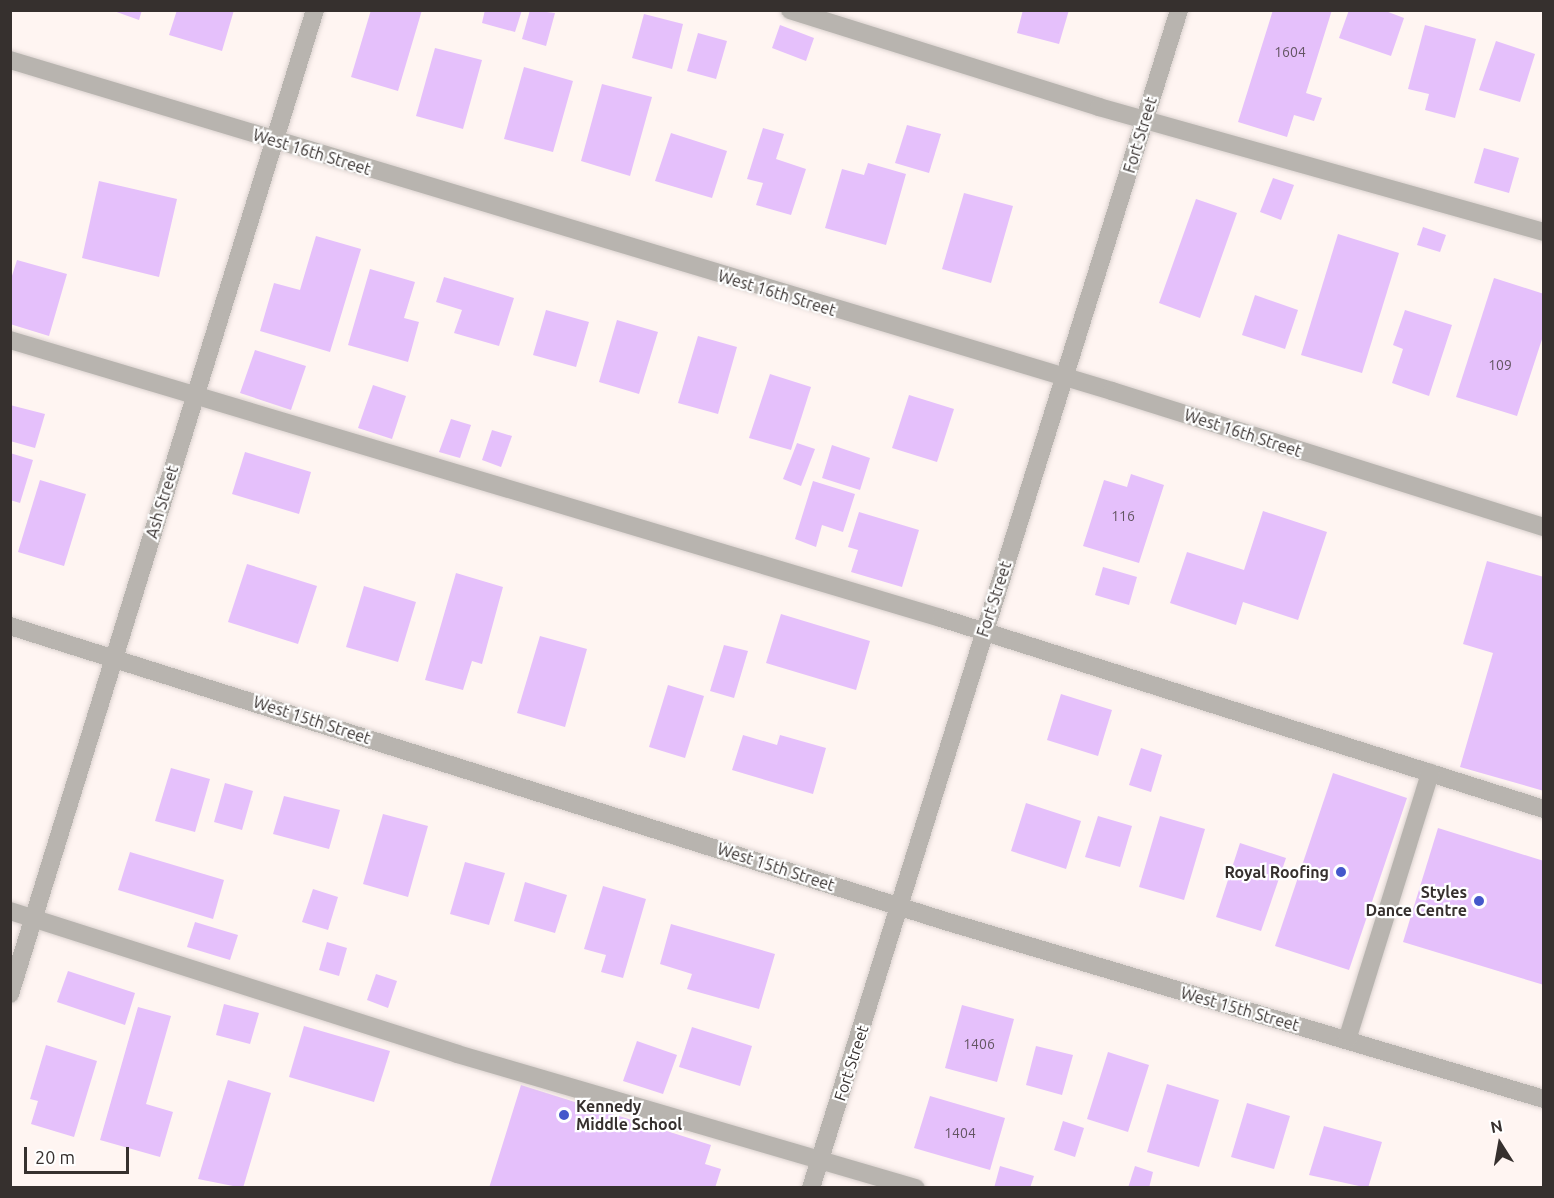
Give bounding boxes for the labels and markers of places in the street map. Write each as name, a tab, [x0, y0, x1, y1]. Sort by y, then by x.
place label: Royal Roofing	[1224, 862, 1329, 882]
marker: Royal Roofing	[1334, 865, 1348, 879]
place label: Styles Dance Centre	[1366, 882, 1467, 920]
marker: Styles Dance Centre	[1472, 894, 1486, 908]
place label: Kennedy Middle School	[576, 1096, 682, 1134]
marker: Kennedy Middle School	[557, 1108, 571, 1122]

